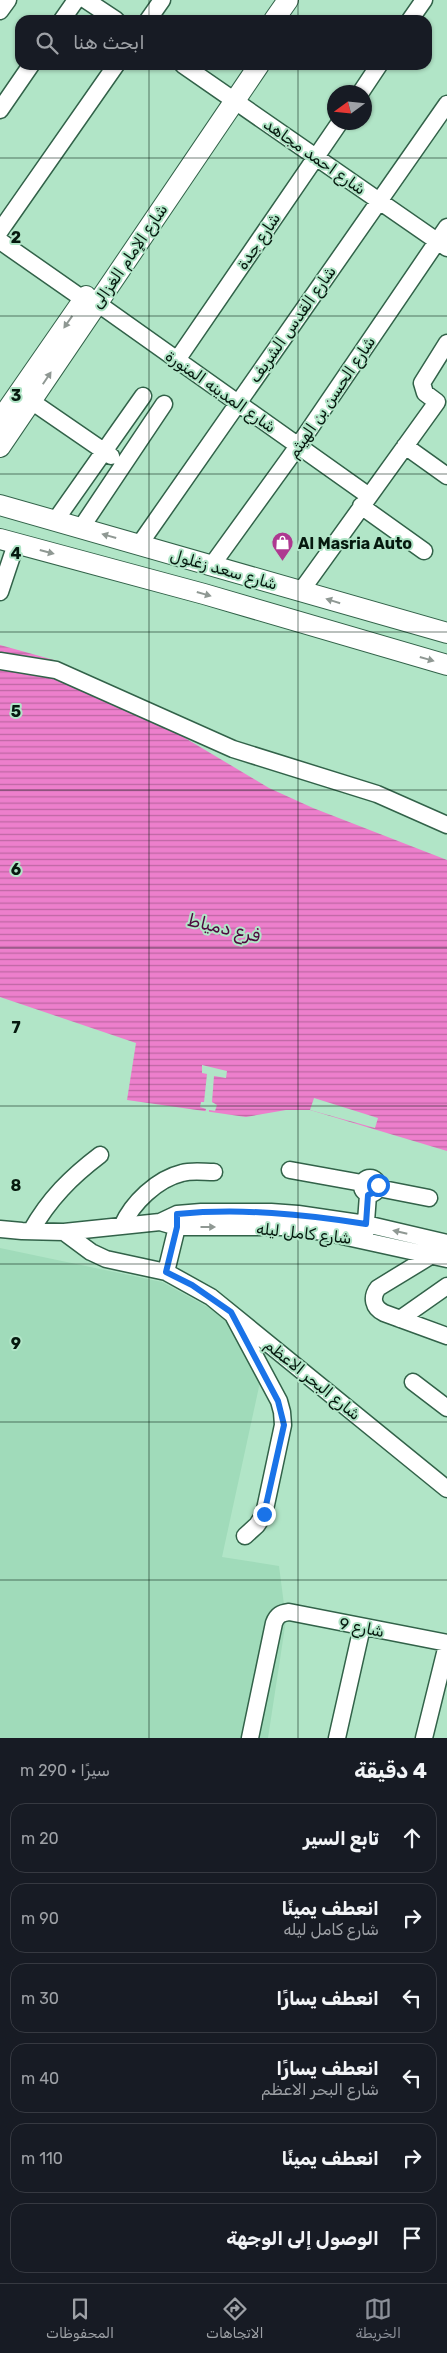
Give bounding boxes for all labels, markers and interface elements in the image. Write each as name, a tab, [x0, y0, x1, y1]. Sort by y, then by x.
search box	[15, 15, 432, 70]
icon: search	[33, 29, 61, 57]
text: ابحث هنا	[73, 31, 145, 54]
north arrow	[327, 85, 372, 130]
street label: شارع احمد مجاهد	[259, 114, 369, 200]
street label: شارع الإمام الغزالى	[87, 200, 173, 313]
street label: شارع جدة	[232, 209, 286, 274]
text: 2	[11, 228, 21, 247]
street label: شارع القدس الشريف	[245, 262, 341, 387]
one-way arrow	[63, 315, 73, 329]
street label: شارع الحسن بن الهيثم	[284, 333, 381, 463]
street label: شارع المدينه المنورة	[161, 346, 280, 438]
one-way arrow	[42, 371, 52, 384]
text: 3	[11, 386, 21, 405]
shop icon: Al Masria Auto	[270, 531, 294, 562]
one-way arrow	[102, 532, 117, 540]
place label: Al Masria Auto	[298, 534, 412, 553]
text: 4	[11, 544, 22, 563]
street label: شارع سعد زغلول	[168, 545, 280, 596]
one-way arrow	[39, 548, 54, 556]
one-way arrow	[196, 591, 211, 599]
one-way arrow	[325, 596, 340, 604]
one-way arrow	[420, 655, 435, 663]
text: 5	[11, 702, 21, 721]
text: 6	[11, 860, 21, 879]
water label: فرع دمياط	[185, 909, 263, 948]
text: 7	[11, 1018, 21, 1037]
route start	[367, 1174, 390, 1197]
text: 8	[11, 1176, 22, 1195]
street label: شارع كامل ليله	[255, 1219, 352, 1250]
one-way arrow	[200, 1223, 216, 1231]
one-way arrow	[392, 1228, 407, 1236]
text: 9	[11, 1334, 21, 1353]
street label: شارع البحر الاعظم	[260, 1335, 364, 1425]
route end	[253, 1503, 276, 1526]
street label: شارع 9	[337, 1614, 386, 1643]
text: 4 دقيقة	[354, 1758, 427, 1783]
text: سيرًا · 290 m	[20, 1761, 110, 1780]
icon: ahead	[398, 1824, 426, 1852]
text: تابع السير	[303, 1827, 379, 1850]
text: 20 m	[21, 1829, 59, 1848]
text: انعطف يمينًا	[282, 1897, 379, 1920]
icon: right	[398, 1904, 426, 1932]
text: 90 m	[21, 1909, 59, 1928]
text: شارع كامل ليله	[283, 1920, 379, 1939]
icon: left	[398, 1984, 426, 2012]
text: انعطف يسارًا	[276, 1987, 379, 2010]
text: 30 m	[21, 1989, 59, 2008]
text: انعطف يسارًا	[276, 2057, 379, 2080]
icon: left	[398, 2064, 426, 2092]
text: 40 m	[21, 2069, 59, 2088]
text: شارع البحر الاعظم	[261, 2080, 379, 2099]
icon: right	[398, 2144, 426, 2172]
text: انعطف يمينًا	[282, 2147, 379, 2170]
text: 110 m	[21, 2149, 63, 2168]
icon: arrive	[398, 2224, 426, 2252]
text: الوصول إلى الوجهة	[226, 2227, 379, 2250]
tab: المحفوظات	[46, 2295, 114, 2342]
tab: الاتجاهات	[206, 2295, 263, 2342]
tab: الخريطة	[355, 2295, 401, 2342]

